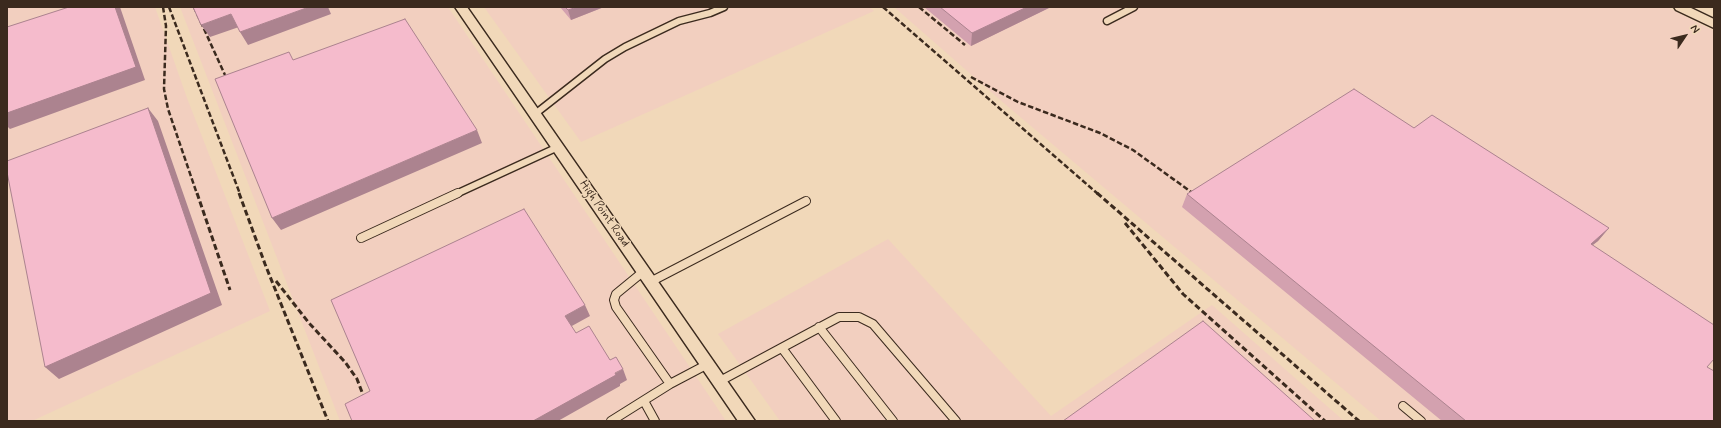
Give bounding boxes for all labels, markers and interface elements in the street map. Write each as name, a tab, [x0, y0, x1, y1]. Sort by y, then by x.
north arrow	[1665, 16, 1705, 56]
text: N	[1687, 22, 1703, 36]
street label: High Point Road	[576, 178, 632, 250]

